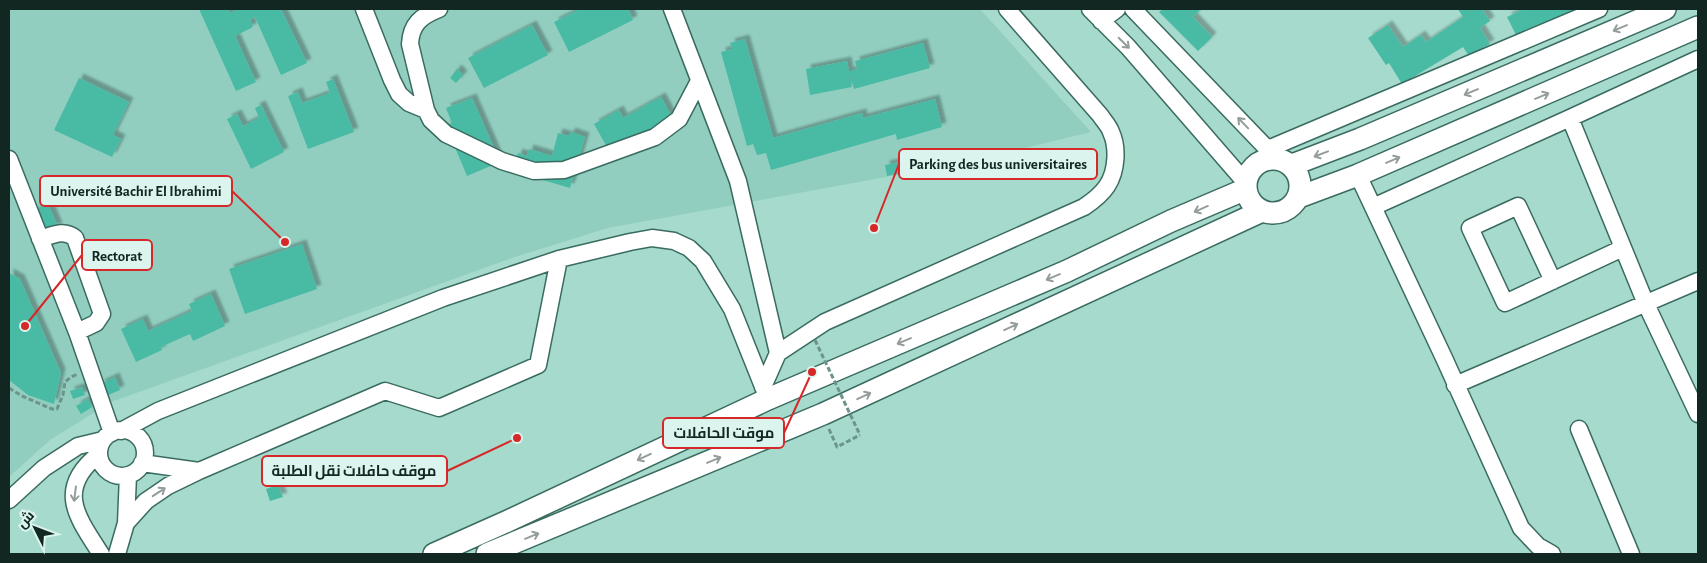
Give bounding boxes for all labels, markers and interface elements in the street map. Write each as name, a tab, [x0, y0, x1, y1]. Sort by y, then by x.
one-way arrow	[1613, 24, 1628, 33]
one-way arrow	[1118, 37, 1130, 49]
one-way arrow	[1464, 87, 1479, 97]
one-way arrow	[1534, 90, 1549, 100]
one-way arrow	[1237, 117, 1249, 129]
callout: Parking des bus universitaires	[899, 149, 1097, 179]
one-way arrow	[1314, 150, 1329, 159]
one-way arrow	[1385, 155, 1400, 165]
text: Parking des bus universitaires	[909, 157, 1087, 172]
callout: Université Bachir El Ibrahimi	[40, 176, 232, 206]
text: Université Bachir El Ibrahimi	[50, 184, 222, 199]
one-way arrow	[1194, 204, 1209, 214]
callout: Rectorat	[82, 240, 152, 270]
text: Rectorat	[92, 249, 142, 264]
one-way arrow	[1046, 273, 1061, 282]
one-way arrow	[1003, 322, 1018, 332]
one-way arrow	[897, 336, 912, 346]
one-way arrow	[856, 390, 871, 400]
callout: موقت الحافلات	[663, 418, 784, 448]
text: موقت الحافلات	[674, 426, 774, 442]
one-way arrow	[637, 453, 652, 463]
one-way arrow	[706, 454, 721, 464]
callout: موقف حافلات نقل الطلبة	[262, 456, 447, 486]
text: موقف حافلات نقل الطلبة	[271, 464, 437, 480]
one-way arrow	[70, 486, 80, 502]
one-way arrow	[152, 487, 166, 497]
north arrow	[10, 503, 60, 553]
text: ش	[13, 507, 38, 532]
one-way arrow	[524, 530, 539, 540]

